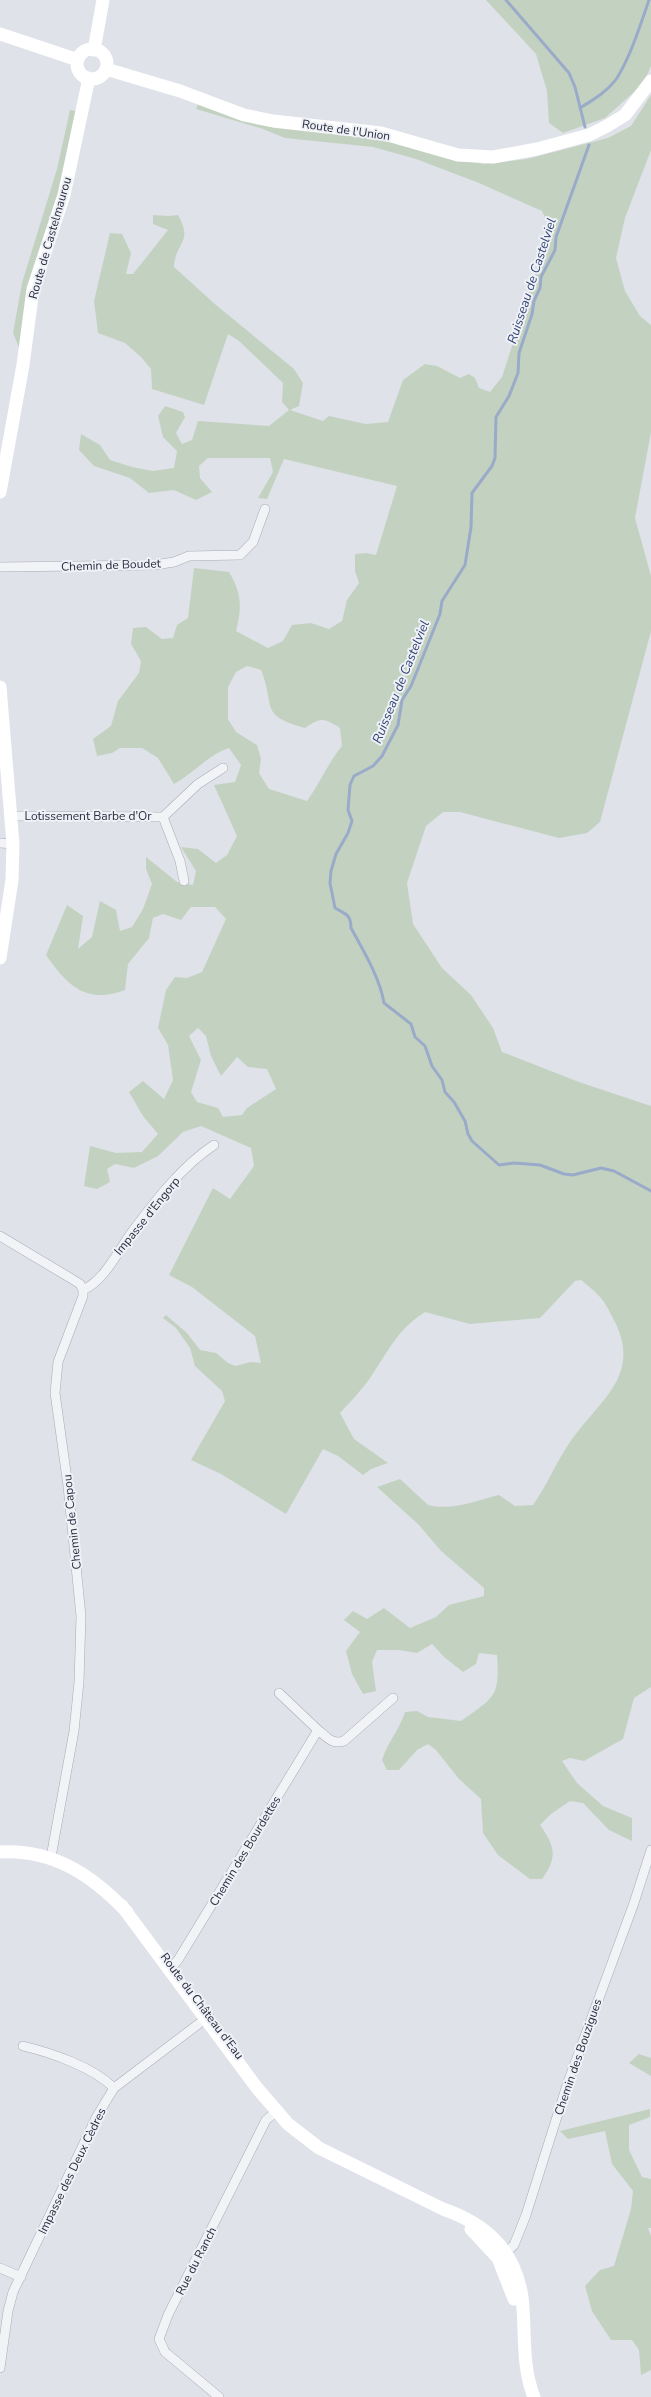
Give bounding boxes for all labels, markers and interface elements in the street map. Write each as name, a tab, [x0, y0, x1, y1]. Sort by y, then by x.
street label: Route de l'Union	[301, 116, 391, 144]
street label: Route de Castelmaurou	[25, 175, 75, 301]
water label: Ruisseau de Castelviel	[503, 216, 561, 346]
street label: Chemin de Boudet	[61, 555, 162, 575]
water label: Ruisseau de Castelviel	[368, 618, 434, 746]
street label: Lotissement Barbe d'Or	[24, 808, 152, 824]
street label: Impasse d'Engorp	[111, 1174, 183, 1258]
street label: Chemin de Capou	[59, 1474, 85, 1570]
street label: Chemin des Bourdettes	[206, 1793, 284, 1909]
street label: Route du Château d'Eau	[157, 1950, 247, 2062]
street label: Chemin des Bouzigues	[551, 1996, 606, 2117]
street label: Impasse des Deux Cèdres	[34, 2105, 110, 2237]
street label: Rue du Ranch	[172, 2224, 220, 2298]

